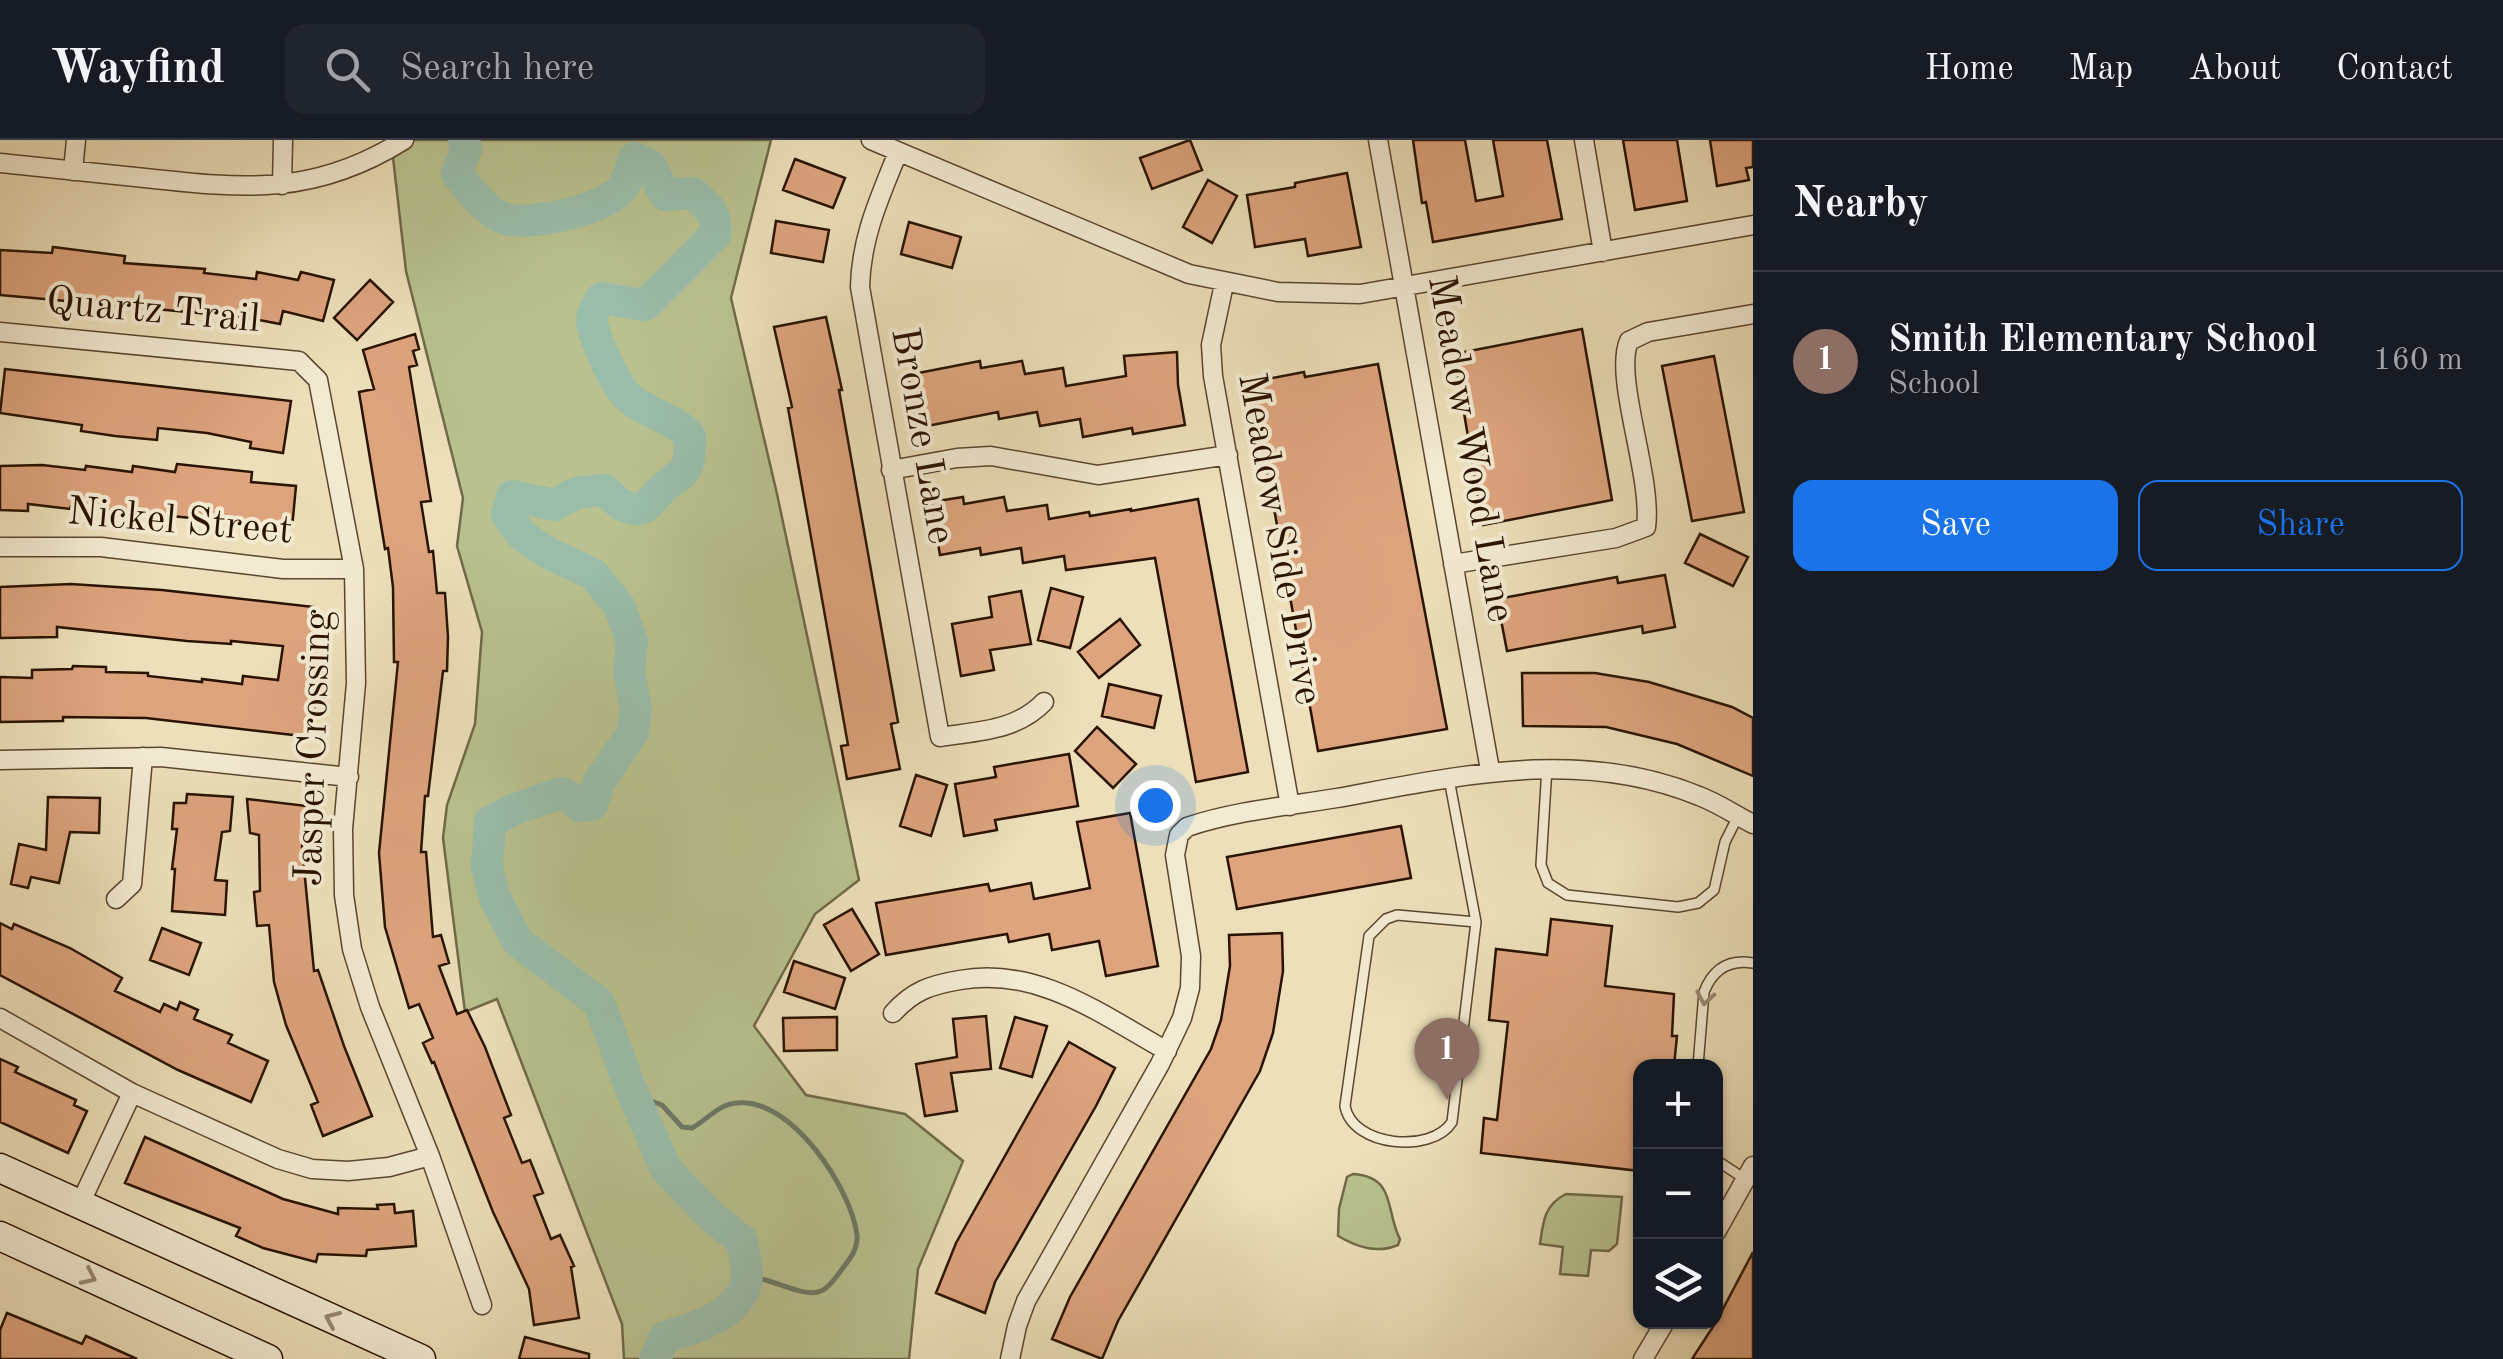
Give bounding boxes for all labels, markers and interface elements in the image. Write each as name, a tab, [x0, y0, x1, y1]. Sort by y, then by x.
search box	[285, 24, 985, 114]
icon: search	[320, 42, 375, 97]
text: Wayfind	[50, 45, 225, 93]
text: Search here	[400, 50, 594, 88]
text: Home	[1925, 52, 2014, 87]
text: Map	[2069, 52, 2133, 87]
text: About	[2188, 52, 2281, 87]
text: Contact	[2336, 52, 2453, 87]
text: Nearby	[1793, 184, 1929, 226]
street label: Meadow Wood Lane	[1419, 273, 1519, 625]
street label: Quartz Trail	[44, 283, 262, 341]
text: Smith Elementary School	[1888, 322, 2317, 360]
street label: Bronze Lane	[882, 325, 960, 547]
text: 1	[1816, 345, 1835, 377]
text: 160 m	[2373, 345, 2463, 377]
text: School	[1888, 369, 1980, 401]
street label: Meadow Side Drive	[1229, 370, 1327, 708]
button: Save	[1793, 480, 2118, 571]
button: Share	[2138, 480, 2463, 571]
street label: Nickel Street	[66, 493, 294, 553]
street label: Jasper Crossing	[290, 608, 340, 887]
your location	[1130, 780, 1181, 831]
one-way arrow	[1695, 989, 1716, 1006]
pin: 1	[1414, 1018, 1480, 1100]
map controls	[1633, 1059, 1723, 1329]
button: +	[1633, 1059, 1723, 1149]
button: −	[1633, 1149, 1723, 1239]
button: layers	[1633, 1239, 1723, 1329]
one-way arrow	[79, 1265, 97, 1285]
one-way arrow	[324, 1311, 342, 1331]

